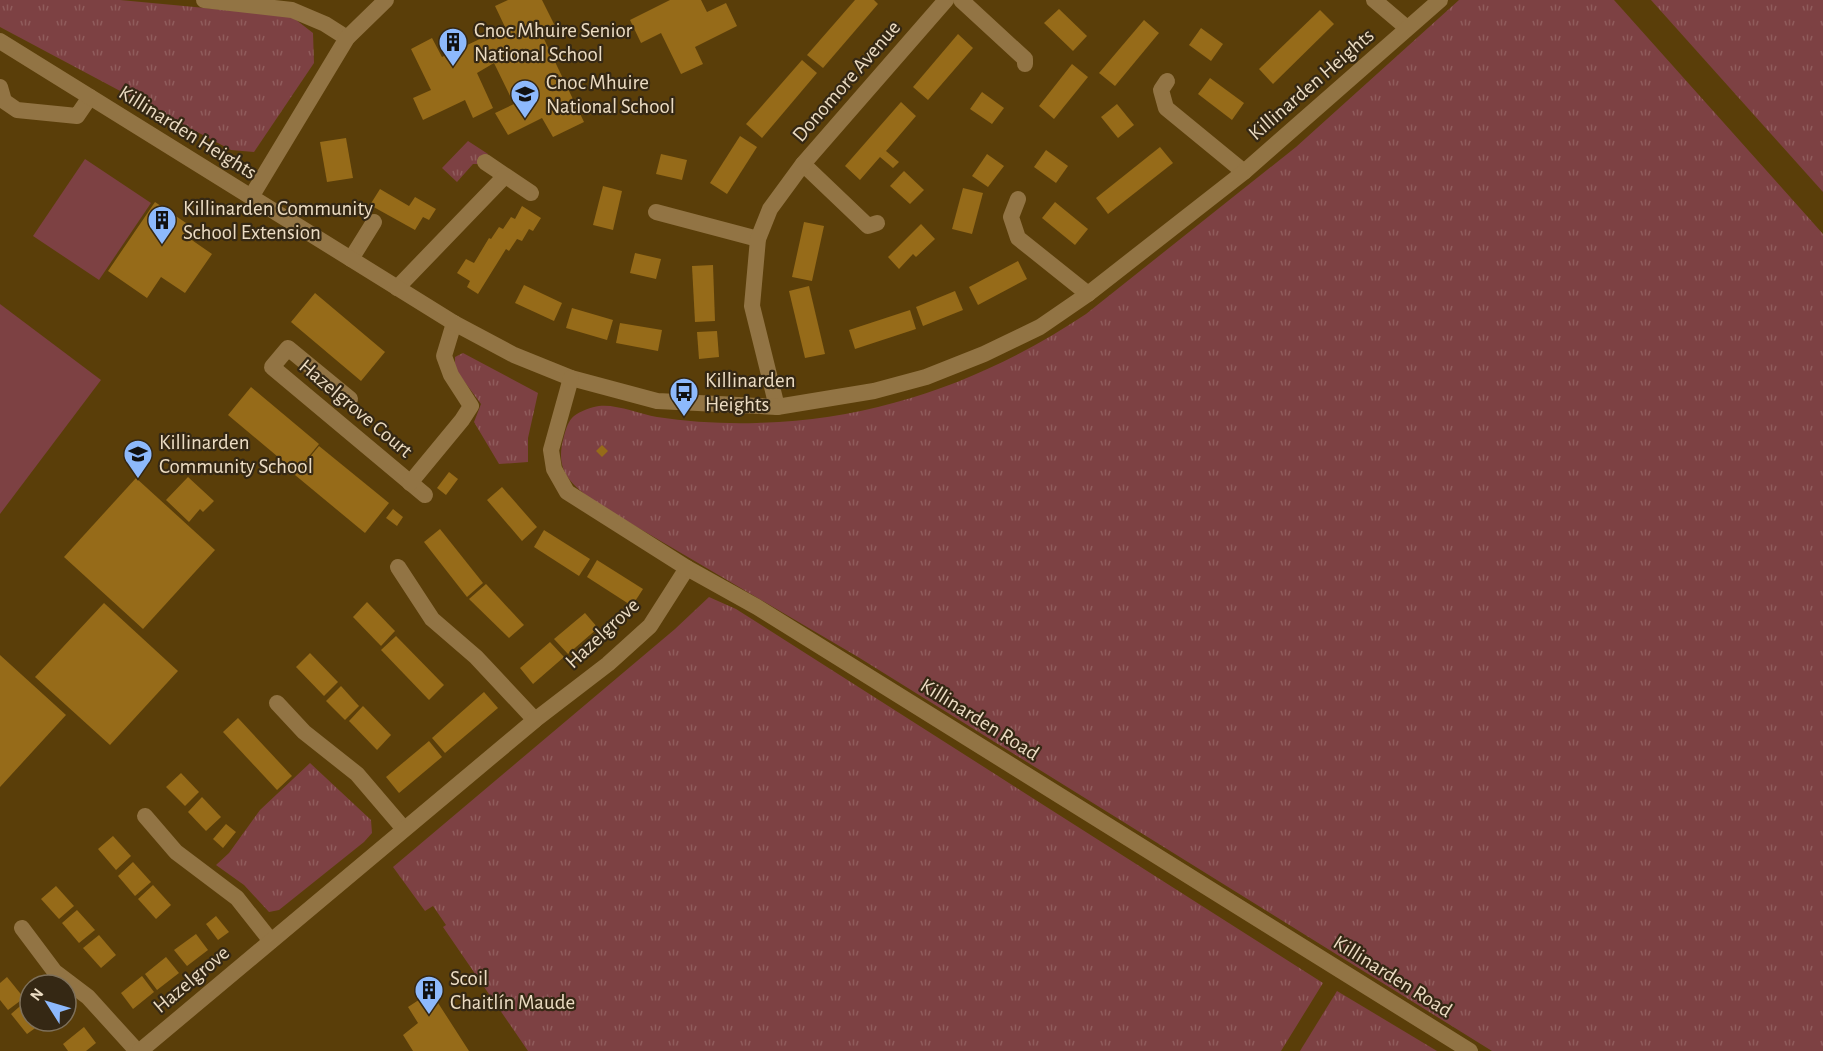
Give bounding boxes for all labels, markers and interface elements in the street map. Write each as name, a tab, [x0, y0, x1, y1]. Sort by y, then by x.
street label: Donomore Avenue	[788, 17, 904, 146]
place label: Cnoc Mhuire Senior National School	[474, 20, 633, 65]
street label: Killinarden Heights	[1245, 25, 1378, 144]
building icon: Cnoc Mhuire Senior National School	[437, 26, 469, 68]
place label: Cnoc Mhuire National School	[546, 72, 675, 117]
school or university icon: Cnoc Mhuire National School	[509, 78, 541, 120]
street label: Killinarden Heights	[115, 82, 260, 183]
place label: Killinarden Community School Extension	[183, 198, 373, 243]
building icon: Killinarden Community School Extension	[146, 204, 178, 246]
street label: Hazelgrove Court	[295, 355, 416, 462]
place label: Killinarden Heights	[705, 370, 796, 415]
bus stop icon: Killinarden Heights	[668, 376, 700, 418]
place label: Killinarden Community School	[159, 432, 313, 477]
school or university icon: Killinarden Community School	[122, 438, 154, 480]
street label: Hazelgrove	[561, 594, 643, 672]
street label: Killinarden Road	[917, 675, 1043, 764]
street label: Killinarden Road	[1330, 932, 1456, 1021]
street label: Hazelgrove	[149, 942, 233, 1017]
place label: Scoil Chaitlín Maude	[450, 968, 575, 1013]
north arrow	[18, 973, 78, 1033]
building icon: Scoil Chaitlín Maude	[413, 974, 445, 1016]
text: N	[27, 985, 47, 1004]

